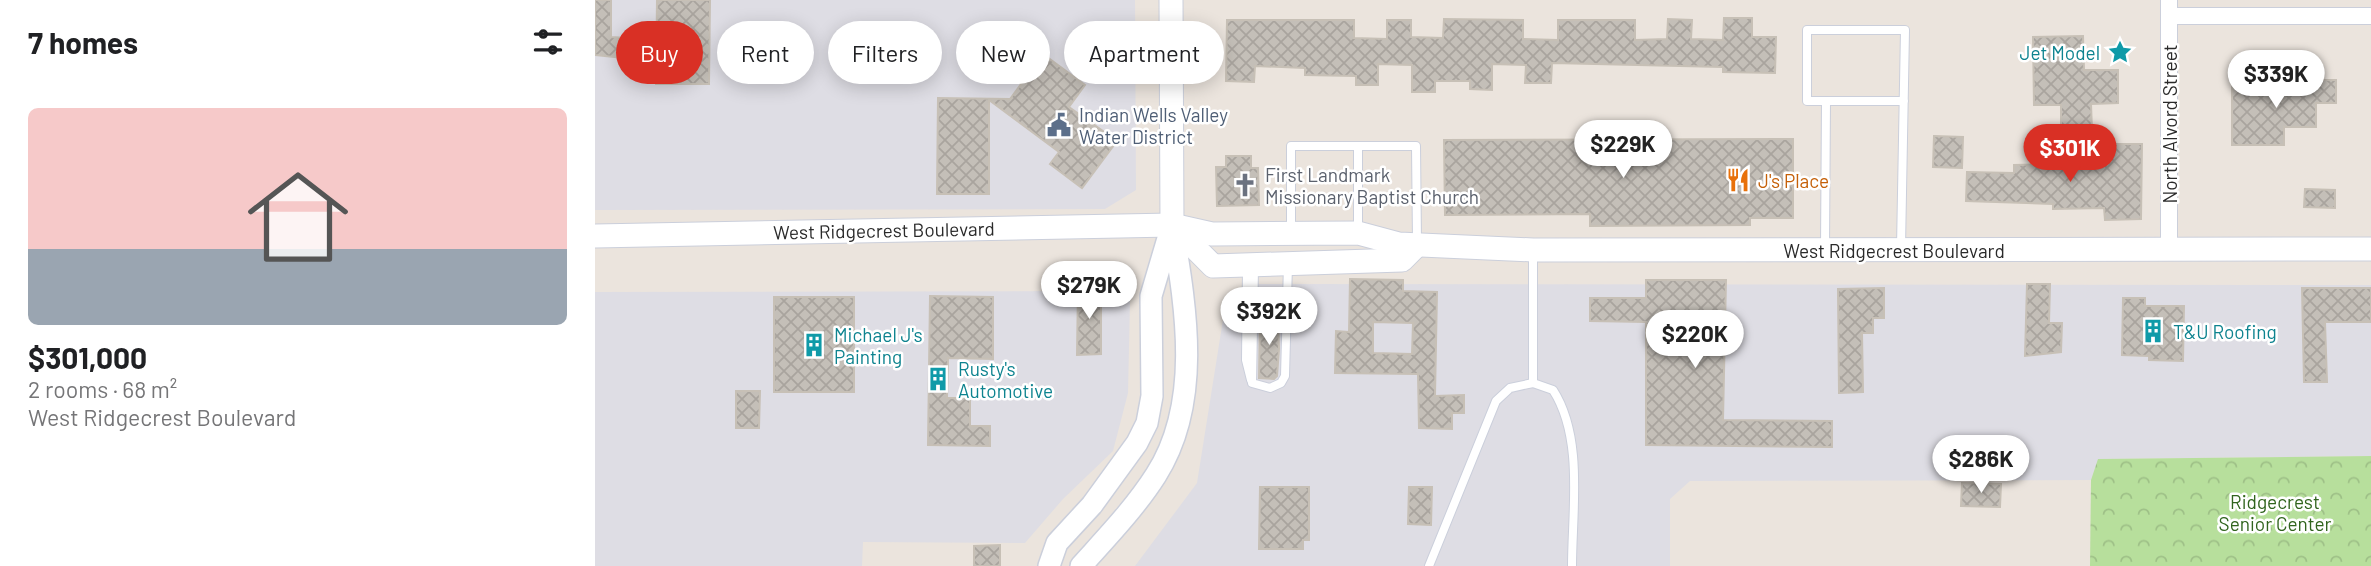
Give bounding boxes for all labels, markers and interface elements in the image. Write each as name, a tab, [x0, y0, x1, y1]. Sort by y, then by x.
chip: Buy	[616, 21, 703, 84]
chip: Rent	[717, 21, 814, 84]
chip: Filters	[828, 21, 942, 84]
chip: New	[956, 21, 1050, 84]
chip: Apartment	[1064, 21, 1224, 84]
icon: filters	[529, 23, 567, 61]
text: 7 homes	[28, 24, 138, 60]
place icon: Jet Model	[2106, 38, 2134, 66]
place label: Jet Model	[2020, 41, 2100, 64]
street label: North Alvord Street	[2158, 44, 2181, 204]
pin: $339K	[2227, 50, 2325, 110]
text: $339K	[2244, 59, 2308, 87]
place label: Indian Wells Valley Water District	[1079, 103, 1228, 148]
public building icon: Indian Wells Valley Water District	[1045, 111, 1073, 139]
pin: $229K	[1574, 120, 1672, 180]
pin: $301K	[2021, 124, 2119, 184]
text: $229K	[1590, 129, 1656, 157]
text: $301K	[2040, 133, 2100, 161]
icon: home	[235, 154, 361, 280]
place label: First Landmark Missionary Baptist Church	[1265, 163, 1479, 208]
restaurant icon: J's Place	[1724, 166, 1752, 194]
place label: J's Place	[1758, 169, 1829, 192]
church icon: First Landmark Missionary Baptist Church	[1231, 171, 1259, 199]
street label: West Ridgecrest Boulevard	[773, 217, 995, 243]
street label: West Ridgecrest Boulevard	[1783, 239, 2005, 262]
pin: $279K	[1040, 262, 1138, 321]
text: $279K	[1057, 270, 1121, 298]
pin: $392K	[1220, 288, 1318, 347]
text: $392K	[1236, 296, 1302, 324]
pin: $220K	[1646, 310, 1744, 370]
building icon: T&U Roofing	[2139, 317, 2167, 345]
text: $220K	[1662, 319, 1728, 347]
place label: T&U Roofing	[2173, 320, 2277, 343]
place label: Michael J's Painting	[834, 323, 923, 368]
building icon: Michael J's Painting	[800, 331, 828, 359]
text: $301,000	[28, 339, 147, 375]
place label: Rusty's Automotive	[958, 357, 1053, 402]
building icon: Rusty's Automotive	[924, 365, 952, 393]
text: 2 rooms · 68 m²	[28, 375, 177, 403]
text: West Ridgecrest Boulevard	[28, 403, 296, 431]
pin: $286K	[1932, 435, 2030, 495]
text: $286K	[1948, 444, 2014, 472]
park label: Ridgecrest Senior Center	[2219, 490, 2332, 535]

